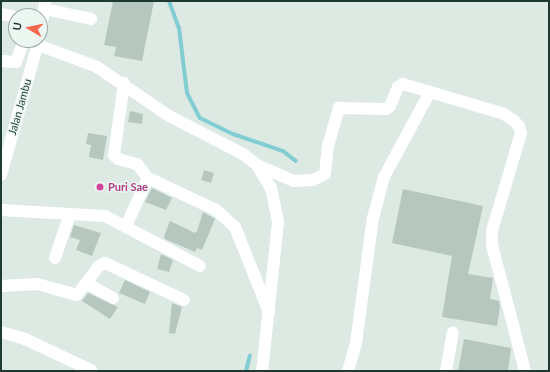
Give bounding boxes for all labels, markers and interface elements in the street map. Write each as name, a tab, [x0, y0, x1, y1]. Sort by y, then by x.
north arrow	[8, 8, 48, 48]
text: U	[10, 21, 24, 31]
street label: Jalan Jambu	[6, 77, 34, 137]
place label: Puri Sae	[108, 180, 148, 194]
marker: Puri Sae	[95, 182, 105, 192]

